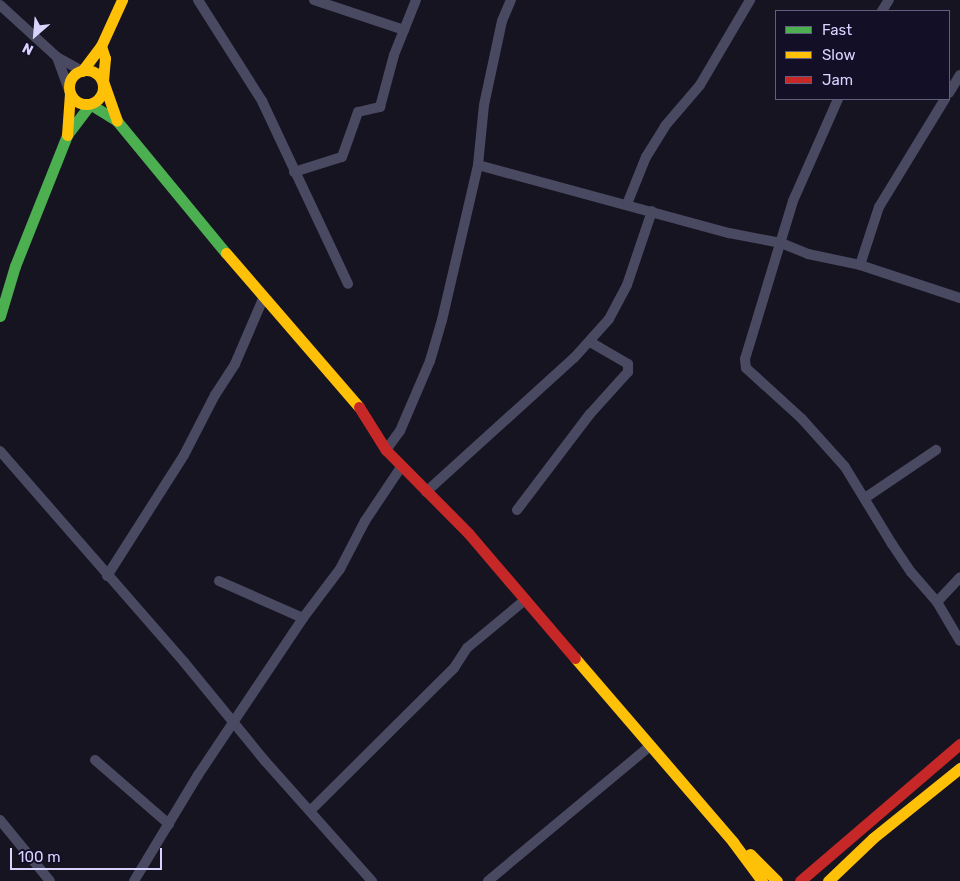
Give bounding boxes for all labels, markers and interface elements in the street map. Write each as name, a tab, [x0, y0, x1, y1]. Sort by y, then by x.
north arrow	[10, 10, 60, 60]
legend	[775, 10, 950, 100]
text: Fast	[822, 21, 852, 39]
text: N	[20, 39, 36, 59]
text: Slow	[822, 46, 855, 64]
text: Jam	[822, 71, 853, 89]
scale bar	[12, 838, 165, 870]
text: 100 m	[18, 848, 60, 866]

